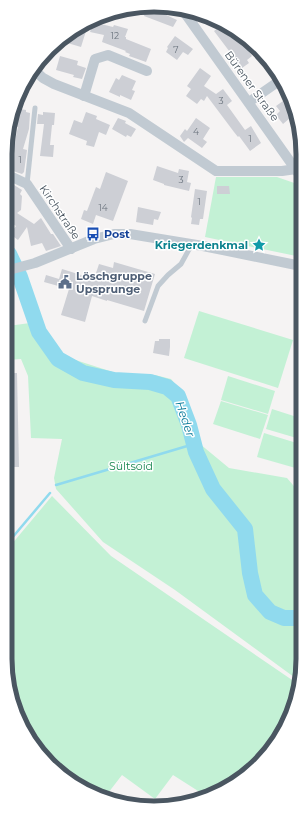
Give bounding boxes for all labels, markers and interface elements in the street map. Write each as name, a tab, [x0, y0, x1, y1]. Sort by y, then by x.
house number: 12	[111, 30, 119, 41]
house number: 7	[173, 44, 179, 55]
street label: Bürener Straße	[222, 48, 282, 124]
house number: 3	[218, 95, 224, 106]
house number: 4	[193, 126, 199, 137]
house number: 1	[248, 133, 252, 144]
house number: 1	[18, 154, 22, 165]
house number: 3	[178, 174, 184, 185]
street label: Kirchstraße	[37, 182, 84, 242]
house number: 1	[197, 196, 201, 207]
house number: 14	[98, 202, 108, 213]
bus stop icon: Post	[85, 226, 101, 242]
place label: Post	[104, 227, 130, 241]
place icon: Kriegerdenkmal	[251, 237, 267, 253]
place label: Kriegerdenkmal	[155, 238, 248, 252]
place label: Löschgruppe Upsprunge	[76, 269, 152, 296]
public building icon: Löschgruppe Upsprunge	[57, 274, 73, 290]
water label: Heder	[172, 399, 199, 439]
park label: Sültsoid	[109, 459, 153, 473]

